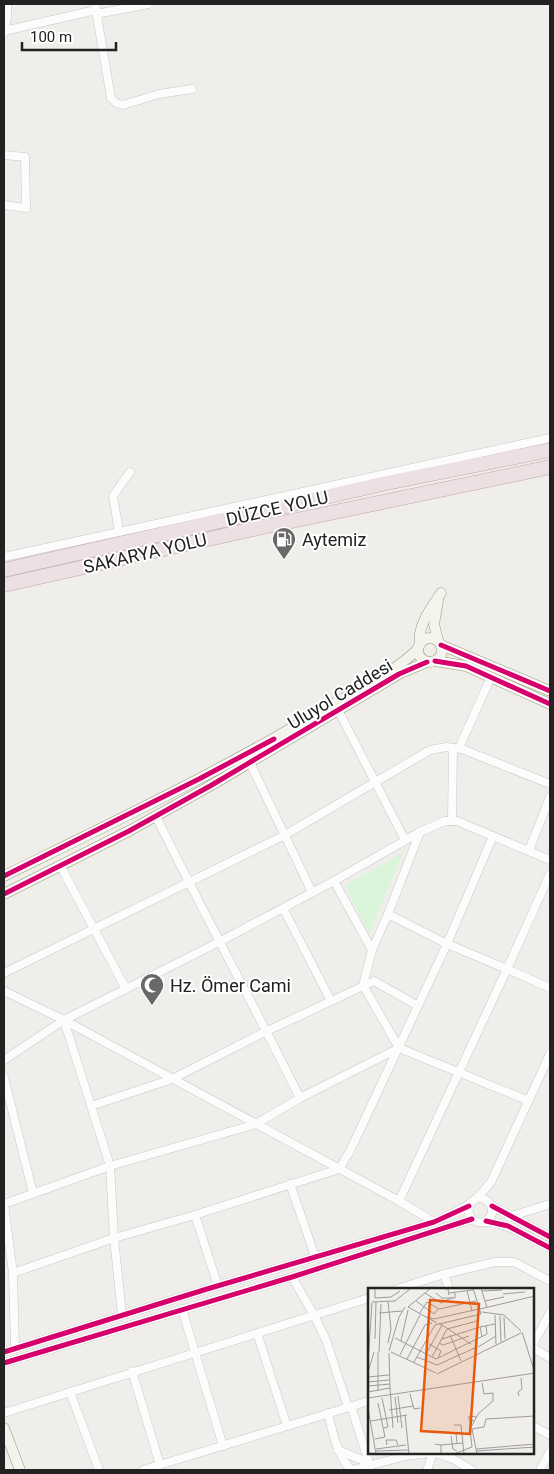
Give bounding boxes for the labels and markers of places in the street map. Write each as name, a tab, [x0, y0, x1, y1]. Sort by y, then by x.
fuel station icon: Aytemiz	[271, 526, 297, 560]
place label: Aytemiz	[302, 529, 366, 550]
mosque icon: Hz. Ömer Cami	[139, 972, 165, 1006]
place label: Hz. Ömer Cami	[170, 975, 291, 996]

